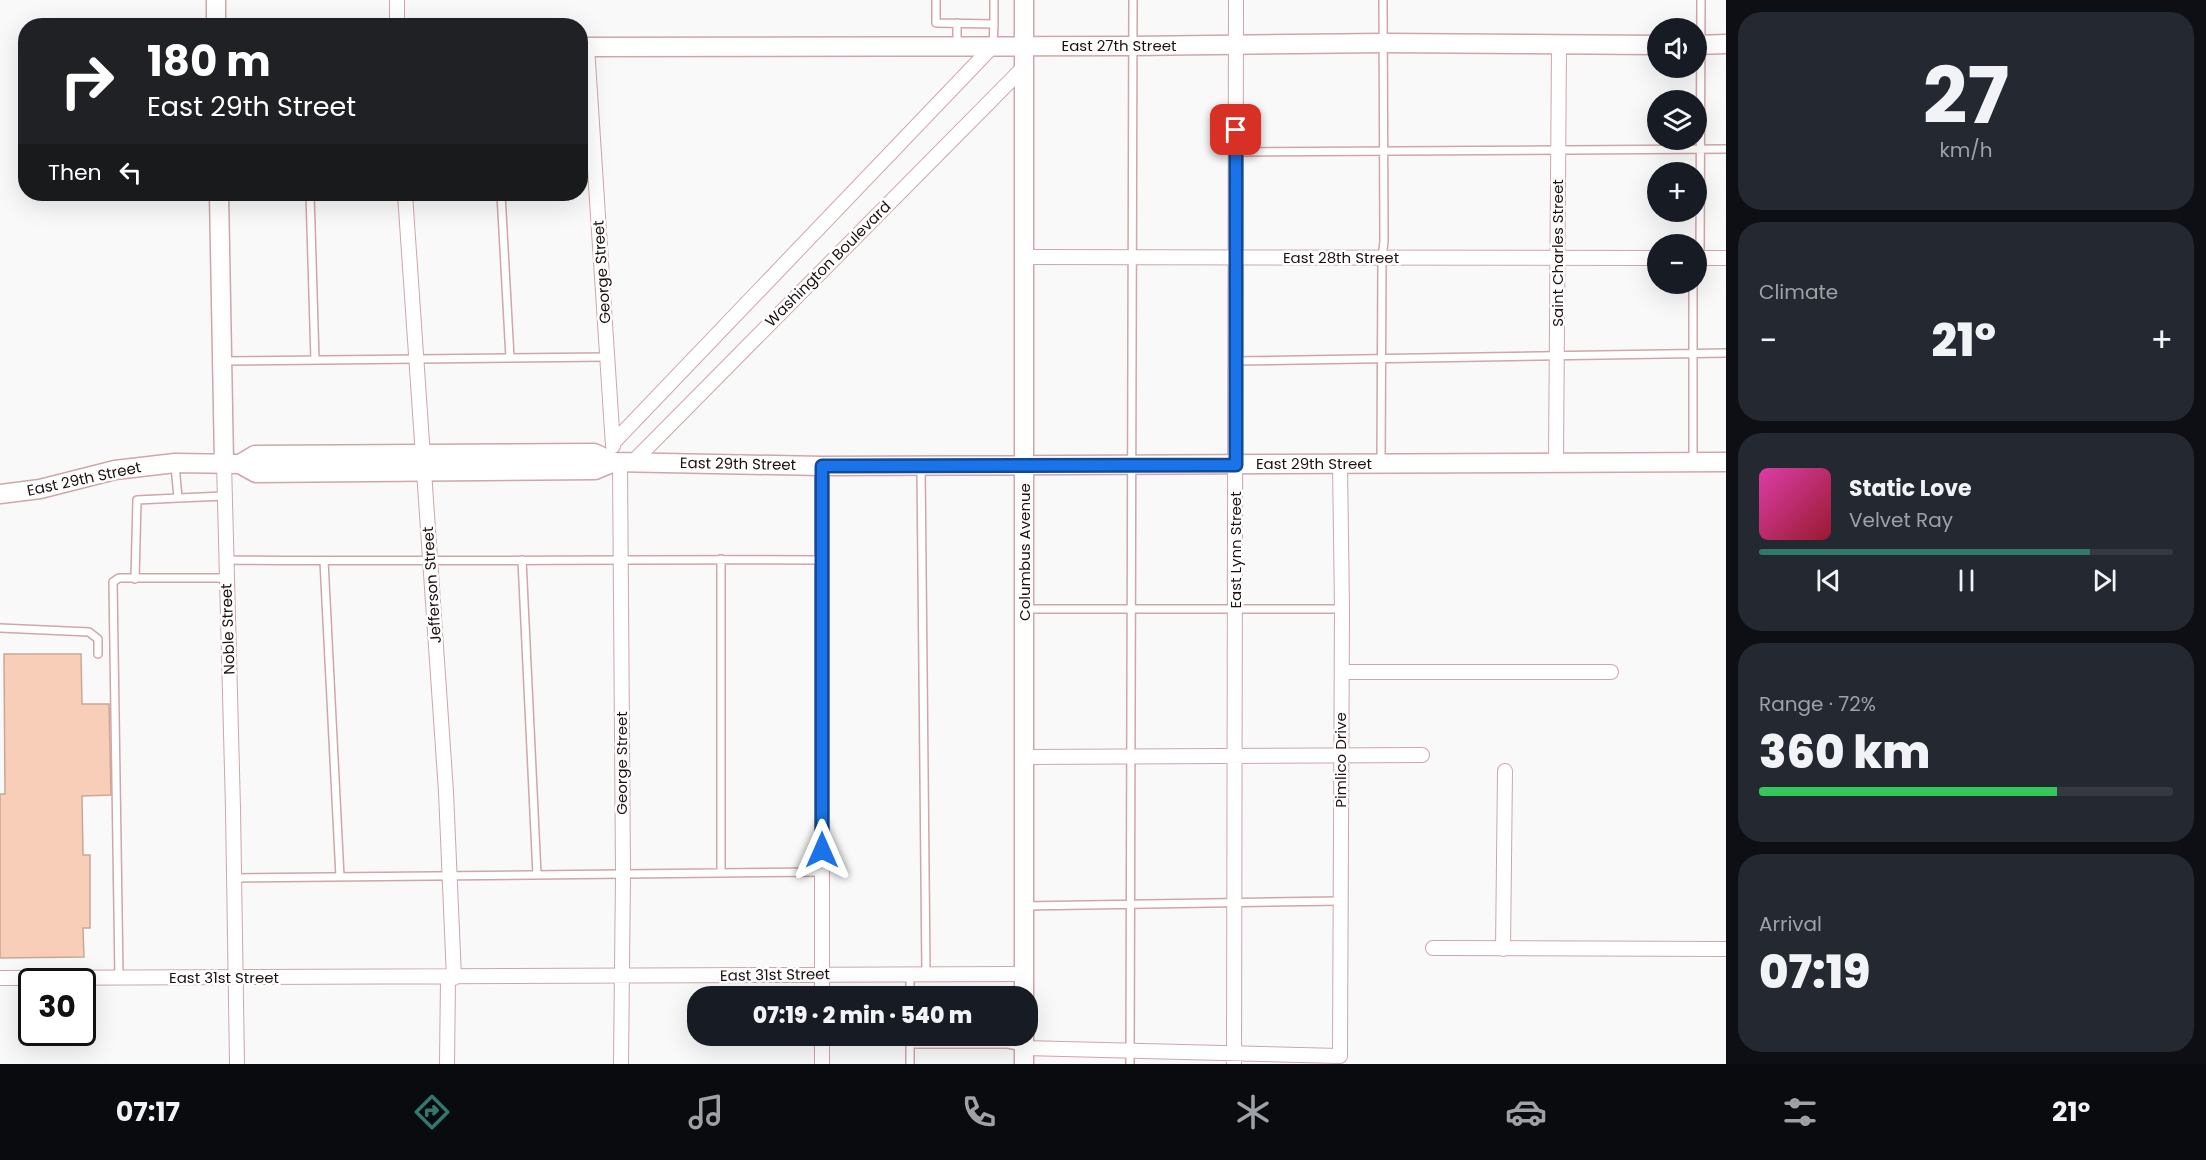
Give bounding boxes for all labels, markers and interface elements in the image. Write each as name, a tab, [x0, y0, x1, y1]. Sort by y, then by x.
map controls	[1647, 18, 1707, 294]
button: sound	[1647, 18, 1707, 78]
text: 180 m	[147, 32, 271, 91]
street label: East 27th Street	[1062, 35, 1176, 56]
text: 27	[1923, 41, 2009, 150]
icon: right	[48, 42, 126, 120]
text: East 29th Street	[147, 88, 356, 125]
button: layers	[1647, 90, 1707, 150]
pin	[1210, 104, 1261, 155]
icon: arrive	[1219, 113, 1252, 146]
text: km/h	[1939, 136, 1993, 164]
icon: left	[114, 156, 147, 189]
text: Then	[48, 157, 102, 188]
button: +	[1647, 162, 1707, 222]
street label: Saint Charles Street	[1547, 179, 1568, 327]
street label: Washington Boulevard	[760, 196, 895, 331]
street label: George Street	[587, 220, 616, 324]
button: −	[1647, 234, 1707, 294]
street label: East 28th Street	[1283, 247, 1399, 268]
text: Climate	[1759, 278, 1838, 306]
text: 21°	[1932, 309, 1996, 372]
text: −	[1759, 317, 1777, 364]
text: +	[2150, 317, 2173, 364]
street label: East 29th Street	[680, 452, 796, 475]
street label: East 29th Street	[1256, 453, 1372, 474]
street label: East 29th Street	[25, 456, 143, 501]
text: Static Love	[1849, 473, 1972, 504]
street label: Columbus Avenue	[1014, 483, 1035, 621]
street label: East Lynn Street	[1225, 491, 1246, 609]
text: Velvet Ray	[1849, 506, 1953, 534]
street label: Jefferson Street	[417, 526, 446, 644]
icon: previous	[1812, 564, 1845, 597]
icon: pause	[1950, 564, 1983, 597]
icon: next	[2088, 564, 2121, 597]
street label: Noble Street	[215, 583, 240, 675]
text: Range · 72%	[1759, 690, 1876, 718]
street label: George Street	[611, 711, 632, 815]
street label: Pimlico Drive	[1330, 712, 1351, 808]
text: 360 km	[1759, 721, 1930, 784]
position arrow	[790, 818, 854, 882]
text: Arrival	[1759, 910, 1822, 938]
text: 07:19	[1759, 941, 1870, 1004]
street label: East 31st Street	[720, 963, 830, 986]
street label: East 31st Street	[169, 967, 279, 988]
speed limit sign: 30	[18, 968, 96, 1046]
text: 07:19 · 2 min · 540 m	[753, 1000, 972, 1031]
icon: directions	[411, 1091, 453, 1133]
icon: music	[685, 1091, 727, 1133]
icon: phone	[958, 1091, 1000, 1133]
icon: climate	[1232, 1091, 1274, 1133]
icon: car	[1505, 1091, 1547, 1133]
icon: filters	[1779, 1091, 1821, 1133]
text: 07:17	[116, 1093, 180, 1130]
text: 21°	[2052, 1093, 2090, 1130]

